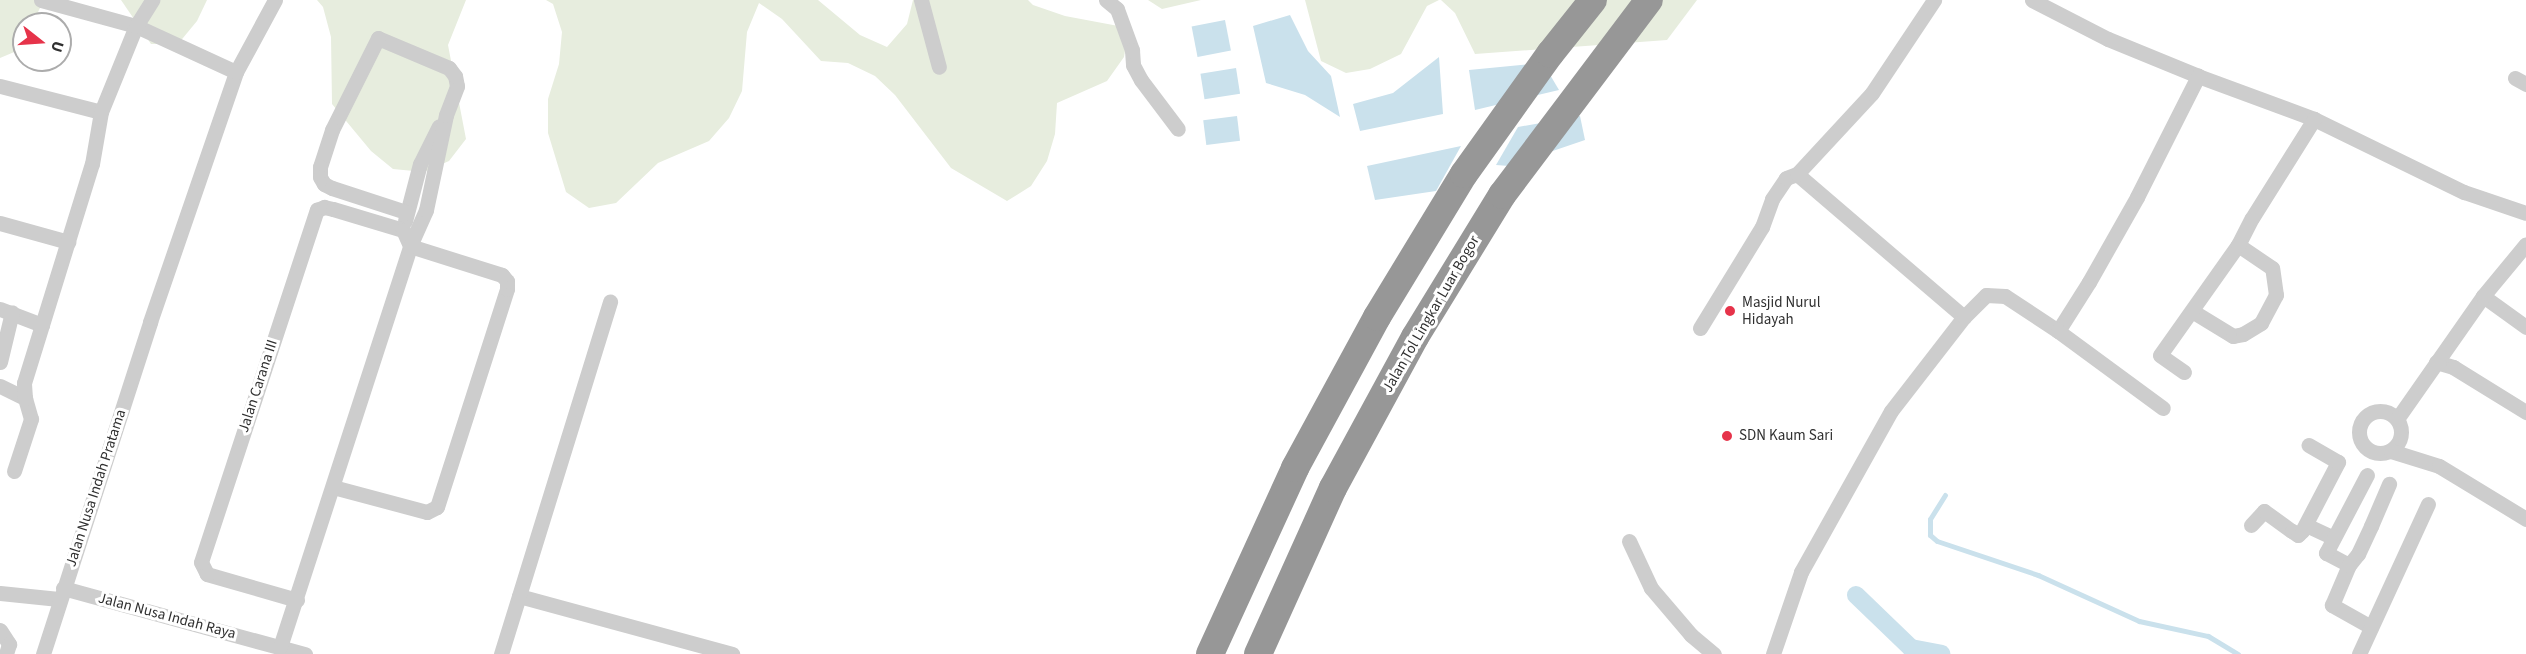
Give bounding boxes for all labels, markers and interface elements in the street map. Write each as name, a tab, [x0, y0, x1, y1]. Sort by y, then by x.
north arrow	[12, 12, 72, 72]
text: U	[45, 38, 69, 55]
street label: Jalan Tol Lingkar Luar Bogor	[1379, 232, 1483, 396]
place label: Masjid Nurul Hidayah	[1742, 293, 1821, 328]
marker: Masjid Nurul Hidayah	[1723, 304, 1737, 318]
street label: Jalan Carana III	[235, 337, 281, 435]
street label: Jalan Nusa Indah Pratama	[62, 407, 130, 569]
place label: SDN Kaum Sari	[1739, 427, 1833, 445]
marker: SDN Kaum Sari	[1720, 429, 1734, 443]
street label: Jalan Nusa Indah Raya	[96, 589, 238, 643]

